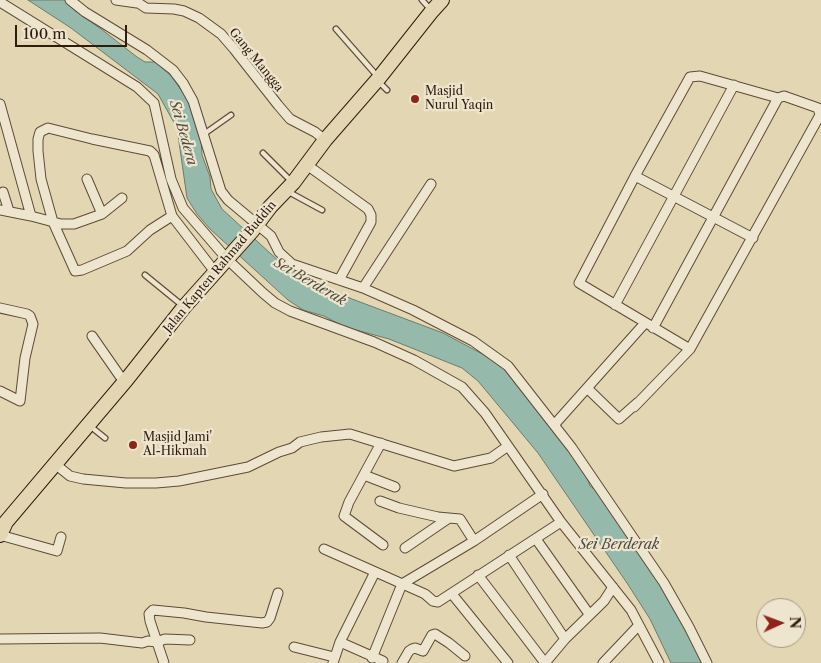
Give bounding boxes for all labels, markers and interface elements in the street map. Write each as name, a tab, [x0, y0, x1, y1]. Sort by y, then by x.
scale bar	[18, 15, 130, 47]
text: 100 m	[23, 24, 66, 43]
street label: Gang Mangga	[226, 25, 286, 95]
place label: Masjid Nurul Yaqin	[425, 85, 493, 113]
marker: Masjid Nurul Yaqin	[409, 93, 421, 105]
water label: Sei Bedera	[166, 98, 200, 168]
street label: Jalan Kapten Rahmad Buddin	[161, 198, 279, 336]
water label: Sei Berderak	[271, 255, 349, 309]
place label: Masjid Jami' Al-Hikmah	[143, 431, 212, 459]
marker: Masjid Jami' Al-Hikmah	[127, 439, 139, 451]
water label: Sei Berderak	[579, 537, 659, 553]
north arrow	[756, 598, 806, 648]
text: N	[786, 616, 804, 629]

